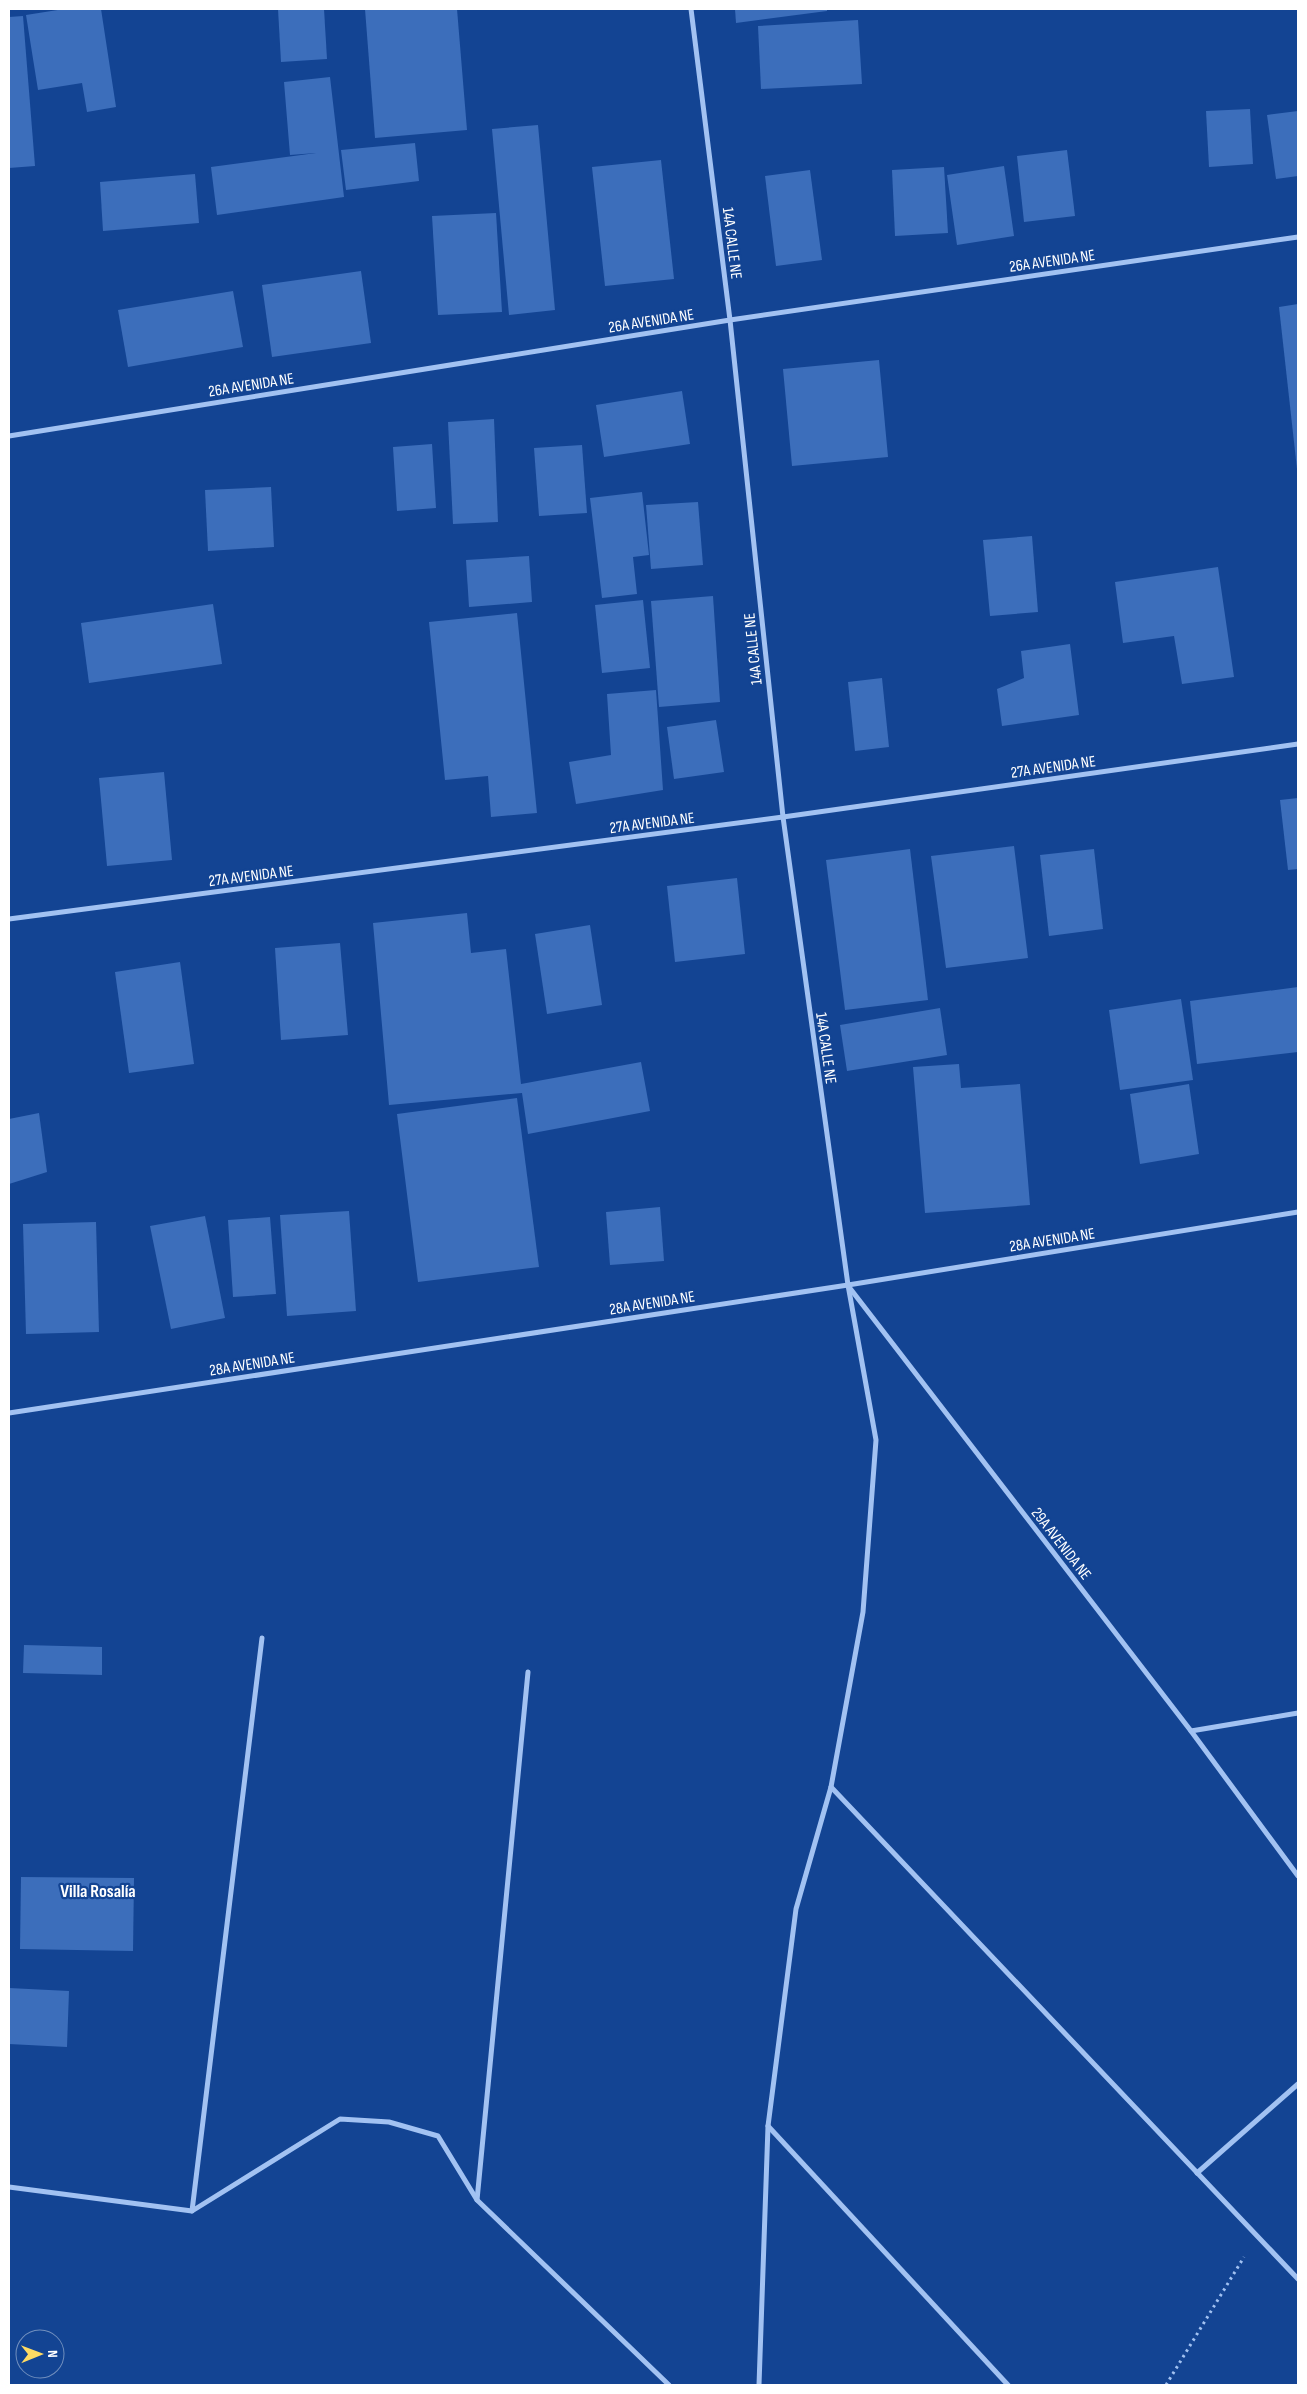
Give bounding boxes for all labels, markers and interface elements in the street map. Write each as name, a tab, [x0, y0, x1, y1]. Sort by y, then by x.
street label: 14A CALLE NE	[718, 206, 745, 280]
street label: 26A AVENIDA NE	[1008, 246, 1096, 277]
street label: 26A AVENIDA NE	[607, 305, 695, 338]
street label: 26A AVENIDA NE	[207, 369, 295, 402]
street label: 14A CALLE NE	[740, 612, 767, 686]
street label: 27A AVENIDA NE	[1010, 752, 1097, 783]
street label: 27A AVENIDA NE	[609, 809, 696, 838]
street label: 27A AVENIDA NE	[208, 862, 295, 891]
street label: 14A CALLE NE	[811, 1011, 840, 1085]
street label: 28A AVENIDA NE	[1008, 1224, 1096, 1257]
street label: 28A AVENIDA NE	[608, 1287, 696, 1320]
street label: 28A AVENIDA NE	[208, 1348, 296, 1381]
street label: 29A AVENIDA NE	[1027, 1504, 1095, 1584]
district label: Villa Rosalía	[60, 1881, 136, 1902]
north arrow	[15, 2329, 65, 2379]
text: N	[44, 2350, 61, 2358]

